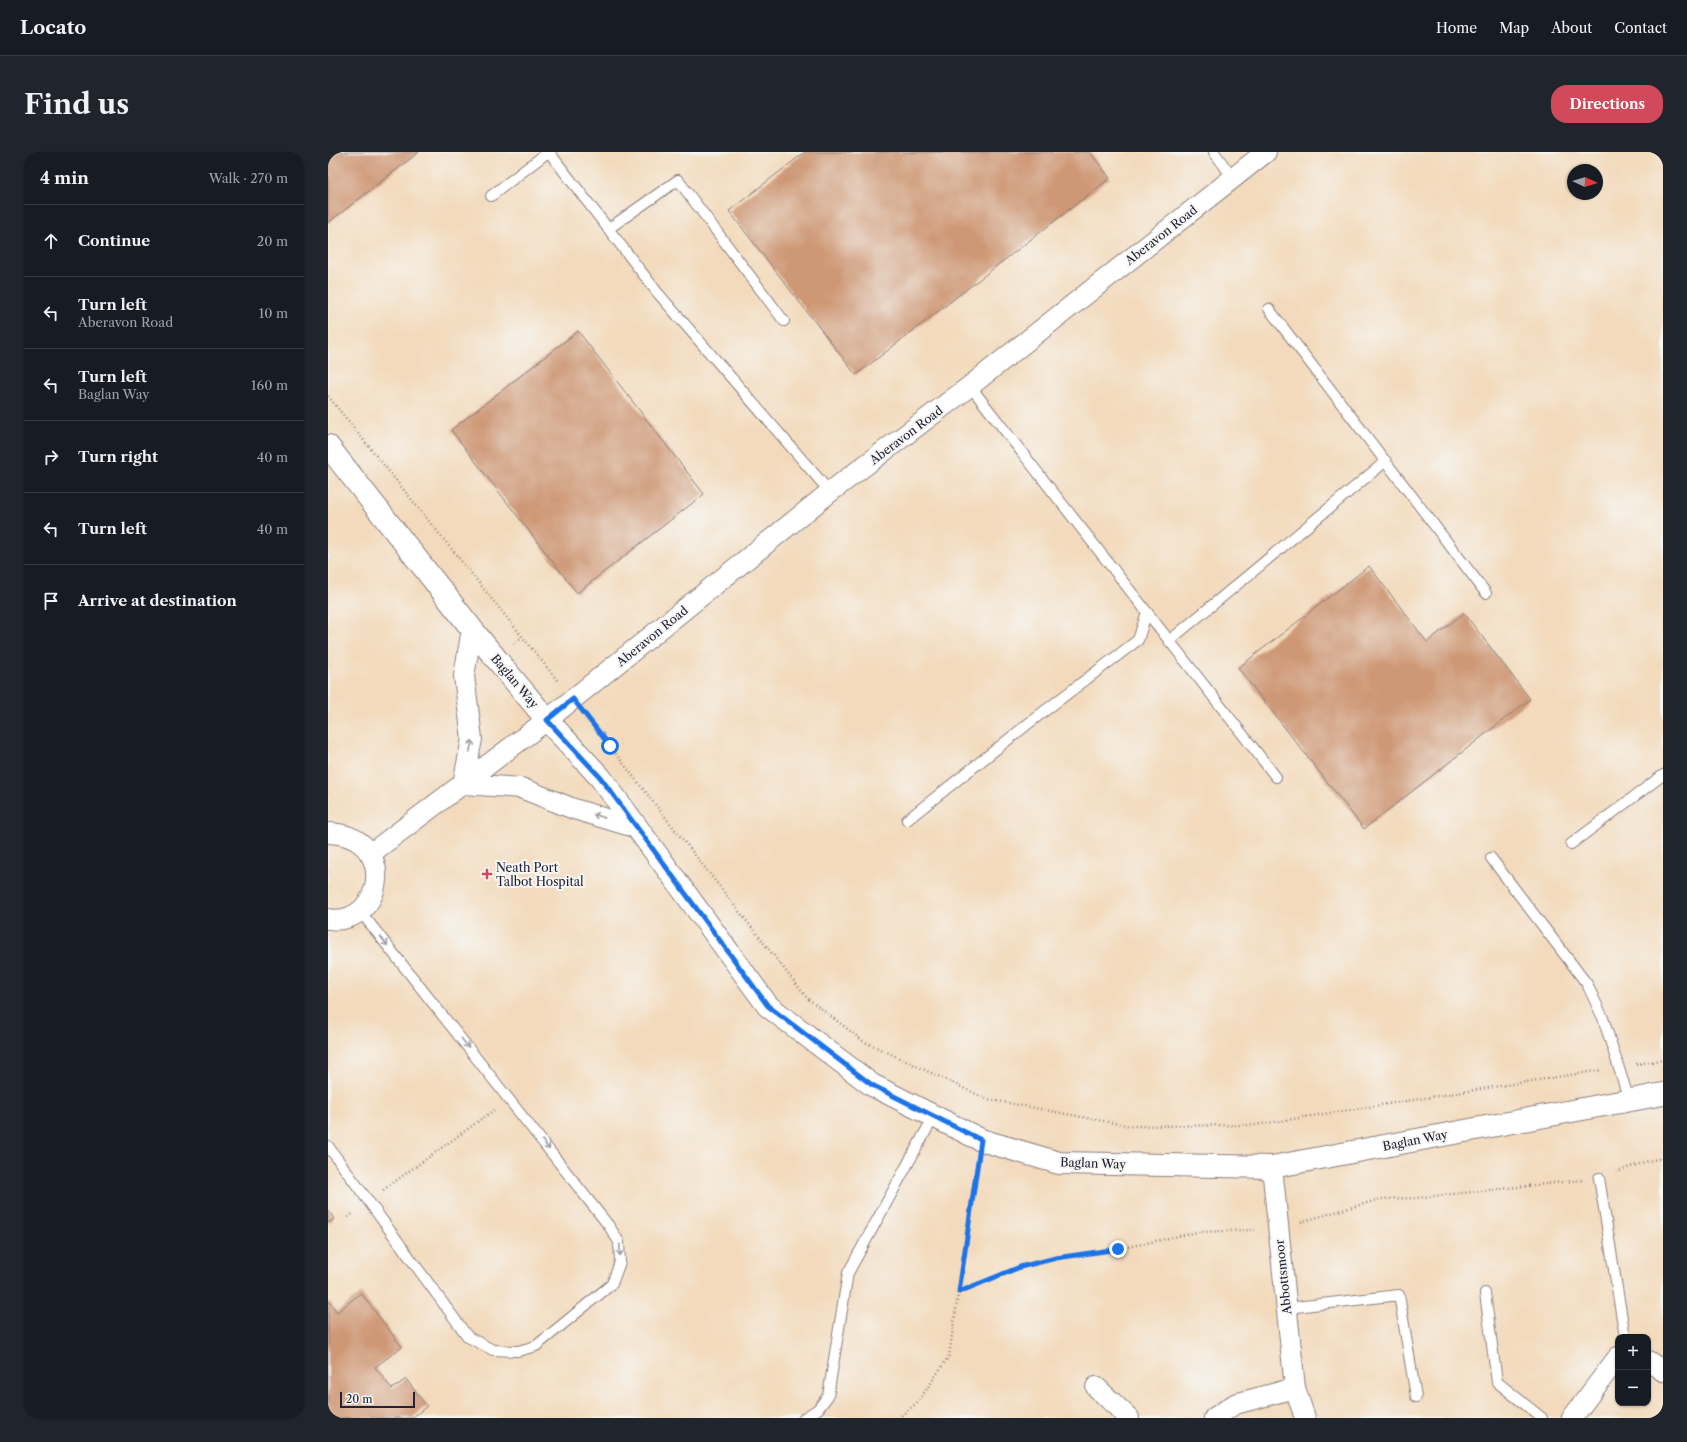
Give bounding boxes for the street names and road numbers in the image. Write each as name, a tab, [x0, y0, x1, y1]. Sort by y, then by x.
street label: Aberavon Road	[1121, 202, 1201, 269]
street label: Aberavon Road	[866, 402, 946, 468]
street label: Aberavon Road	[612, 602, 691, 670]
street label: Baglan Way	[488, 651, 542, 711]
street label: Baglan Way	[1381, 1126, 1449, 1154]
street label: Baglan Way	[1060, 1154, 1127, 1172]
street label: Abbottsmoor	[1272, 1239, 1295, 1316]

